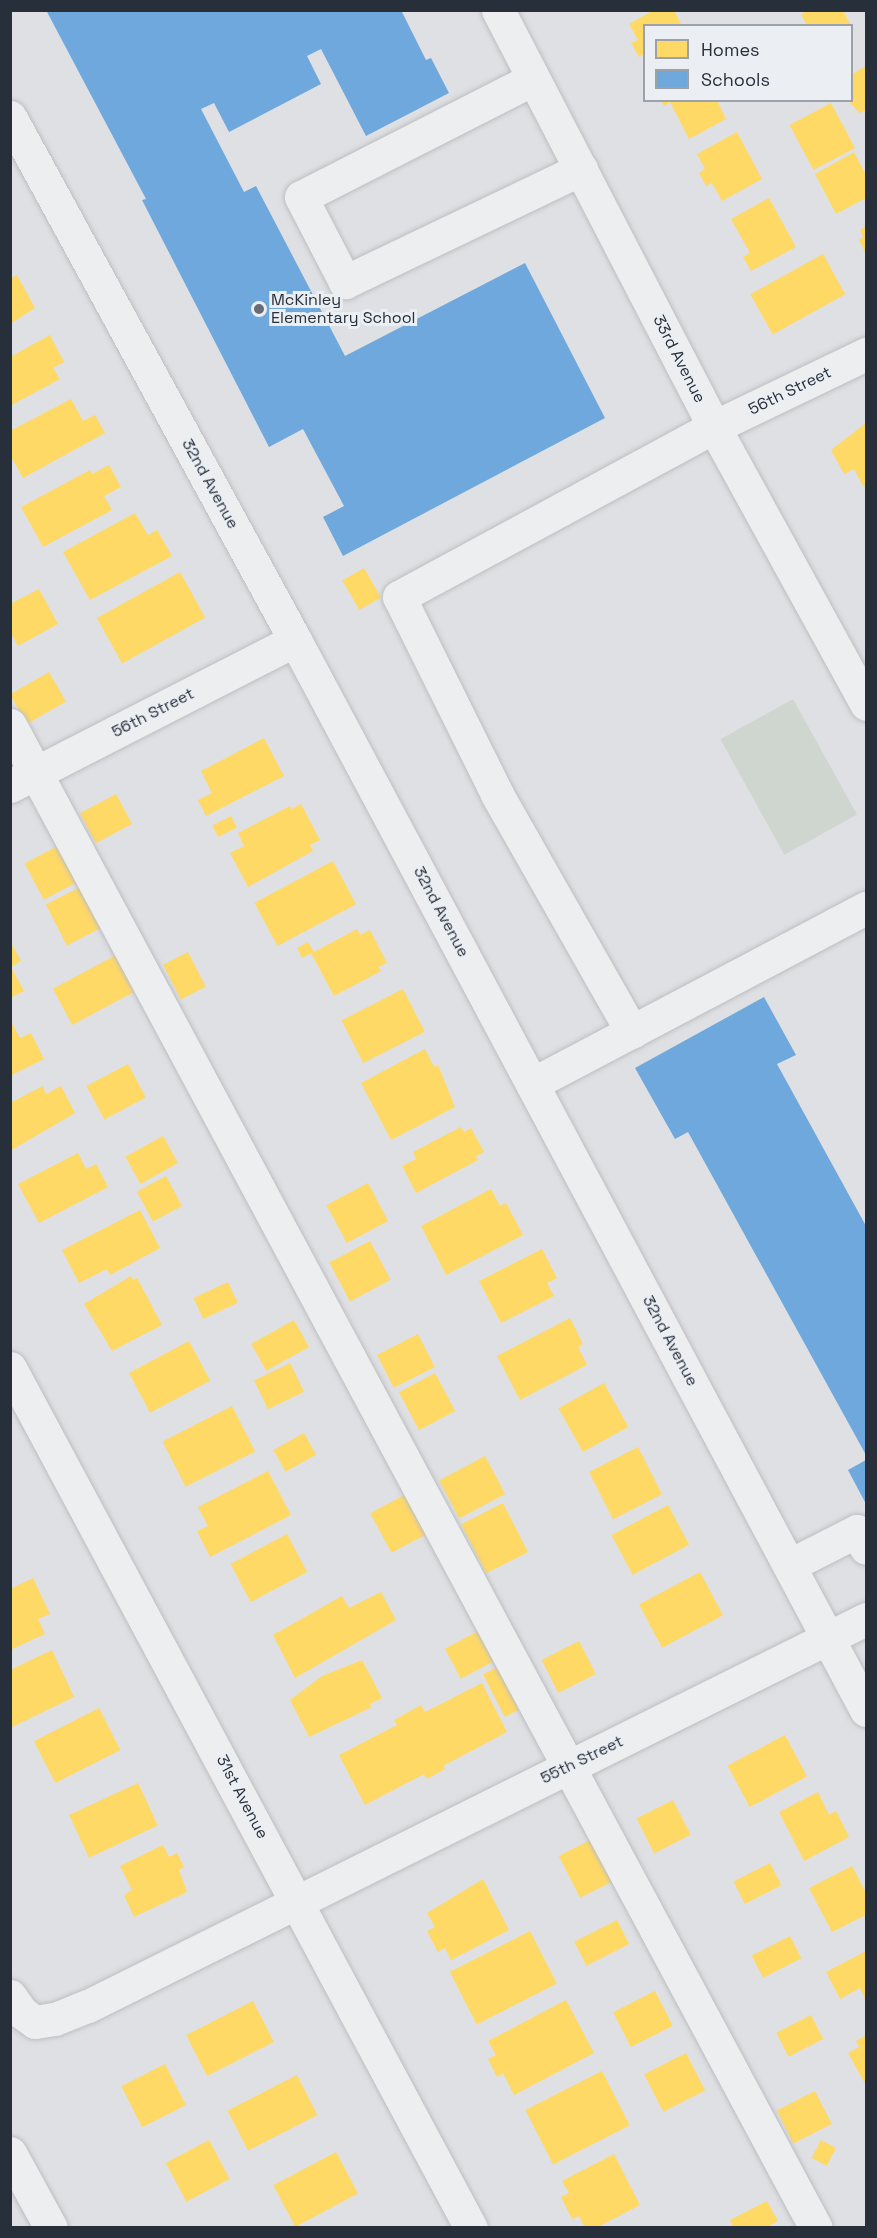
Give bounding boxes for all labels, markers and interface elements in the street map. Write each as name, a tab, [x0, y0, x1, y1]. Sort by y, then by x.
legend	[643, 24, 853, 102]
text: Homes	[701, 38, 760, 61]
text: Schools	[701, 68, 770, 91]
place label: McKinley Elementary School	[271, 290, 416, 328]
marker: McKinley Elementary School	[252, 302, 266, 316]
street label: 33rd Avenue	[649, 312, 709, 406]
street label: 56th Street	[746, 363, 834, 419]
street label: 32nd Avenue	[177, 436, 243, 532]
street label: 56th Street	[109, 684, 197, 742]
street label: 32nd Avenue	[409, 863, 473, 961]
street label: 32nd Avenue	[638, 1292, 702, 1390]
street label: 55th Street	[538, 1732, 626, 1788]
street label: 31st Avenue	[212, 1752, 272, 1842]

